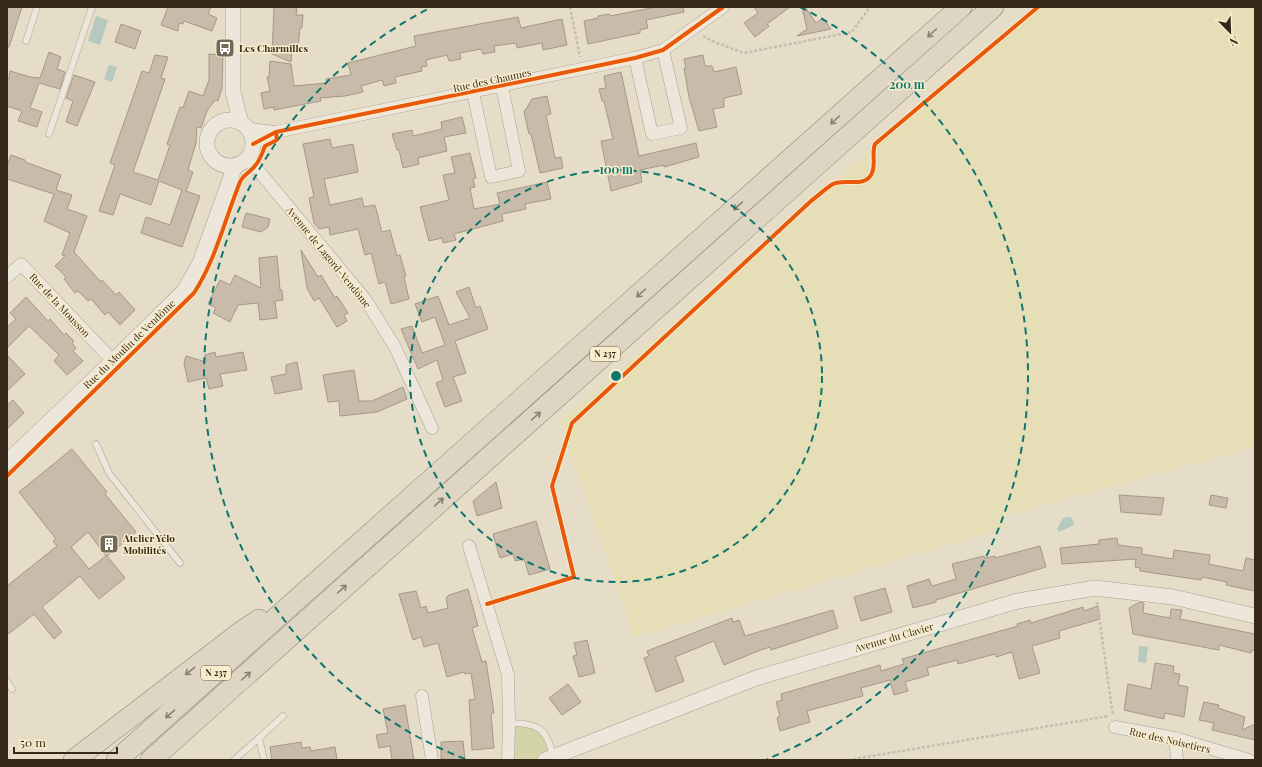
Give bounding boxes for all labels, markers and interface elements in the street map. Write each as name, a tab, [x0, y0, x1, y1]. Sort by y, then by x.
north arrow	[1210, 12, 1250, 52]
one-way arrow	[927, 28, 937, 37]
text: N	[1227, 33, 1241, 50]
bus stop icon: Les Charmilles	[214, 37, 236, 59]
place label: Les Charmilles	[239, 41, 308, 55]
street label: Rue des Chaumes	[452, 65, 532, 95]
text: 200 m	[889, 76, 925, 92]
one-way arrow	[829, 115, 840, 124]
text: 100 m	[599, 161, 633, 177]
street label: Avenue de Lagord-Vendôme	[283, 202, 374, 311]
one-way arrow	[733, 202, 743, 211]
street label: Rue de la Mousson	[26, 270, 94, 340]
one-way arrow	[636, 289, 646, 298]
street label: Rue du Moulin de Vendôme	[80, 296, 178, 392]
road number: N 237	[590, 347, 620, 361]
centre of rings	[609, 369, 623, 383]
one-way arrow	[531, 411, 541, 420]
one-way arrow	[434, 498, 445, 507]
place label: Atelier Yélo Mobilités	[122, 531, 175, 557]
building icon: Atelier Yélo Mobilités	[98, 533, 120, 555]
one-way arrow	[337, 585, 347, 594]
street label: Avenue du Clavier	[852, 619, 936, 655]
road number: N 237	[201, 666, 231, 680]
one-way arrow	[184, 667, 195, 675]
one-way arrow	[240, 672, 250, 681]
one-way arrow	[164, 709, 175, 718]
street label: Rue des Noisetiers	[1128, 724, 1212, 756]
scale bar	[14, 729, 117, 755]
text: 50 m	[20, 734, 46, 750]

